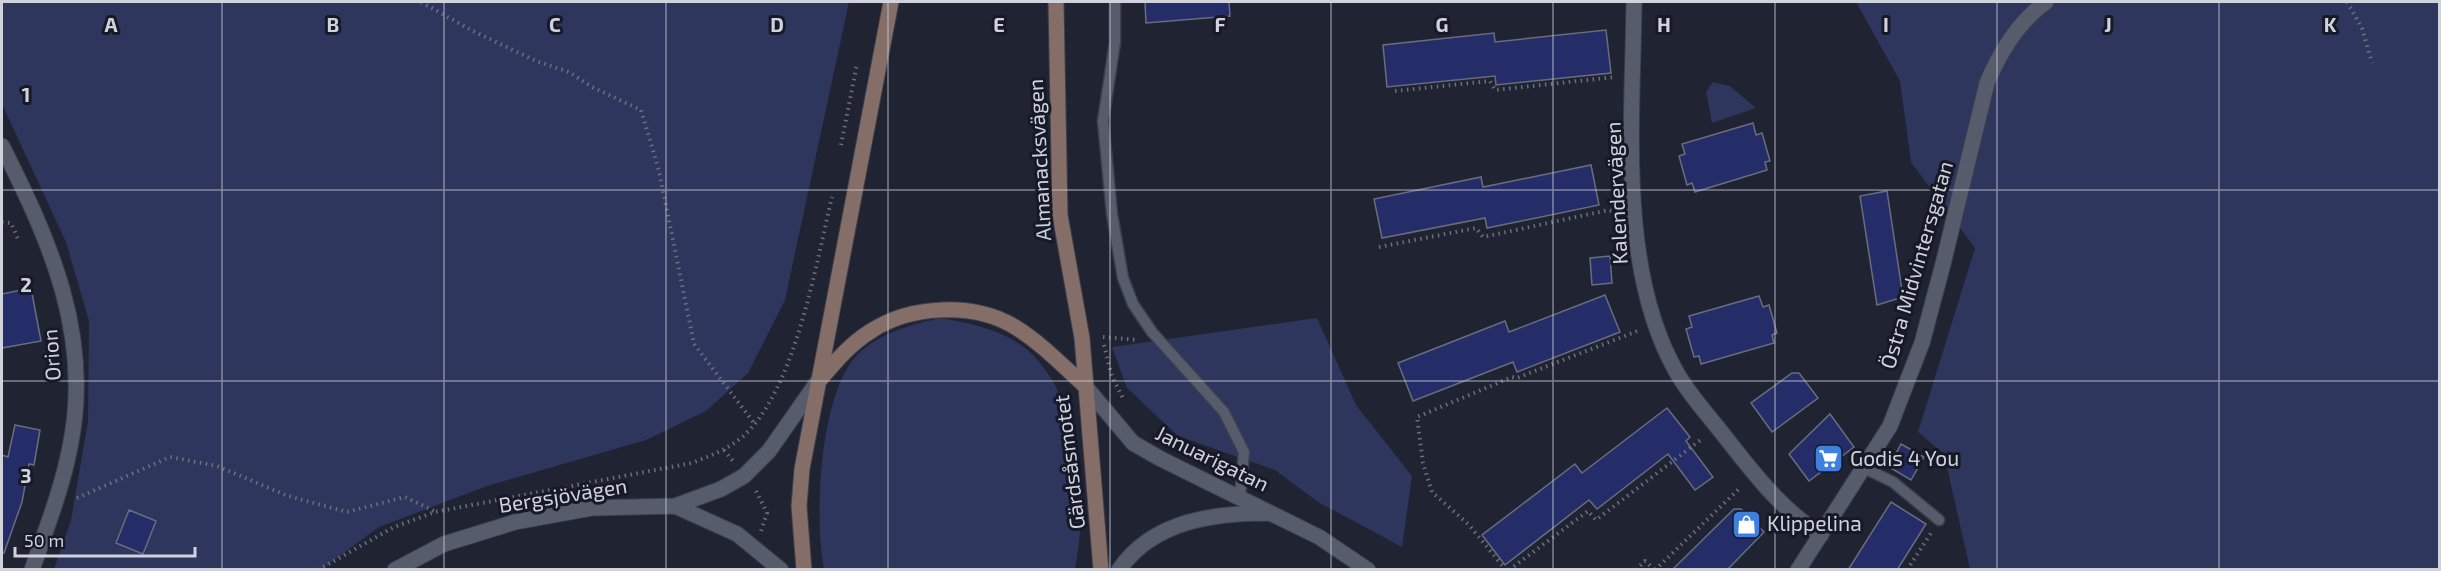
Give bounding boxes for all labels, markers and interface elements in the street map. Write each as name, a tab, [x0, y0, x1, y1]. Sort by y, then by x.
text: A	[104, 12, 118, 36]
text: B	[327, 12, 339, 36]
text: C	[549, 12, 561, 36]
text: D	[770, 12, 784, 36]
text: E	[993, 12, 1005, 36]
text: F	[1214, 12, 1226, 36]
text: G	[1436, 12, 1448, 36]
text: H	[1657, 12, 1671, 36]
text: I	[1883, 12, 1889, 36]
text: J	[2104, 12, 2112, 36]
text: K	[2324, 12, 2337, 36]
street label: Almanacksvägen	[1022, 78, 1055, 242]
text: 1	[22, 82, 30, 106]
street label: Kalendervägen	[1599, 121, 1632, 265]
street label: Östra Midvintersgatan	[1874, 158, 1957, 371]
text: 2	[20, 272, 32, 296]
street label: Orion	[36, 328, 65, 382]
street label: Gärdsåsmotet	[1048, 393, 1089, 531]
street label: Januarigatan	[1152, 419, 1273, 496]
supermarket icon: Godis 4 You	[1813, 443, 1845, 475]
place label: Godis 4 You	[1850, 445, 1959, 470]
text: 3	[20, 463, 32, 487]
street label: Bergsjövägen	[497, 472, 629, 518]
shop icon: Klippelina	[1730, 508, 1762, 540]
place label: Klippelina	[1767, 510, 1862, 535]
scale bar	[15, 520, 195, 558]
text: 50 m	[24, 529, 64, 551]

